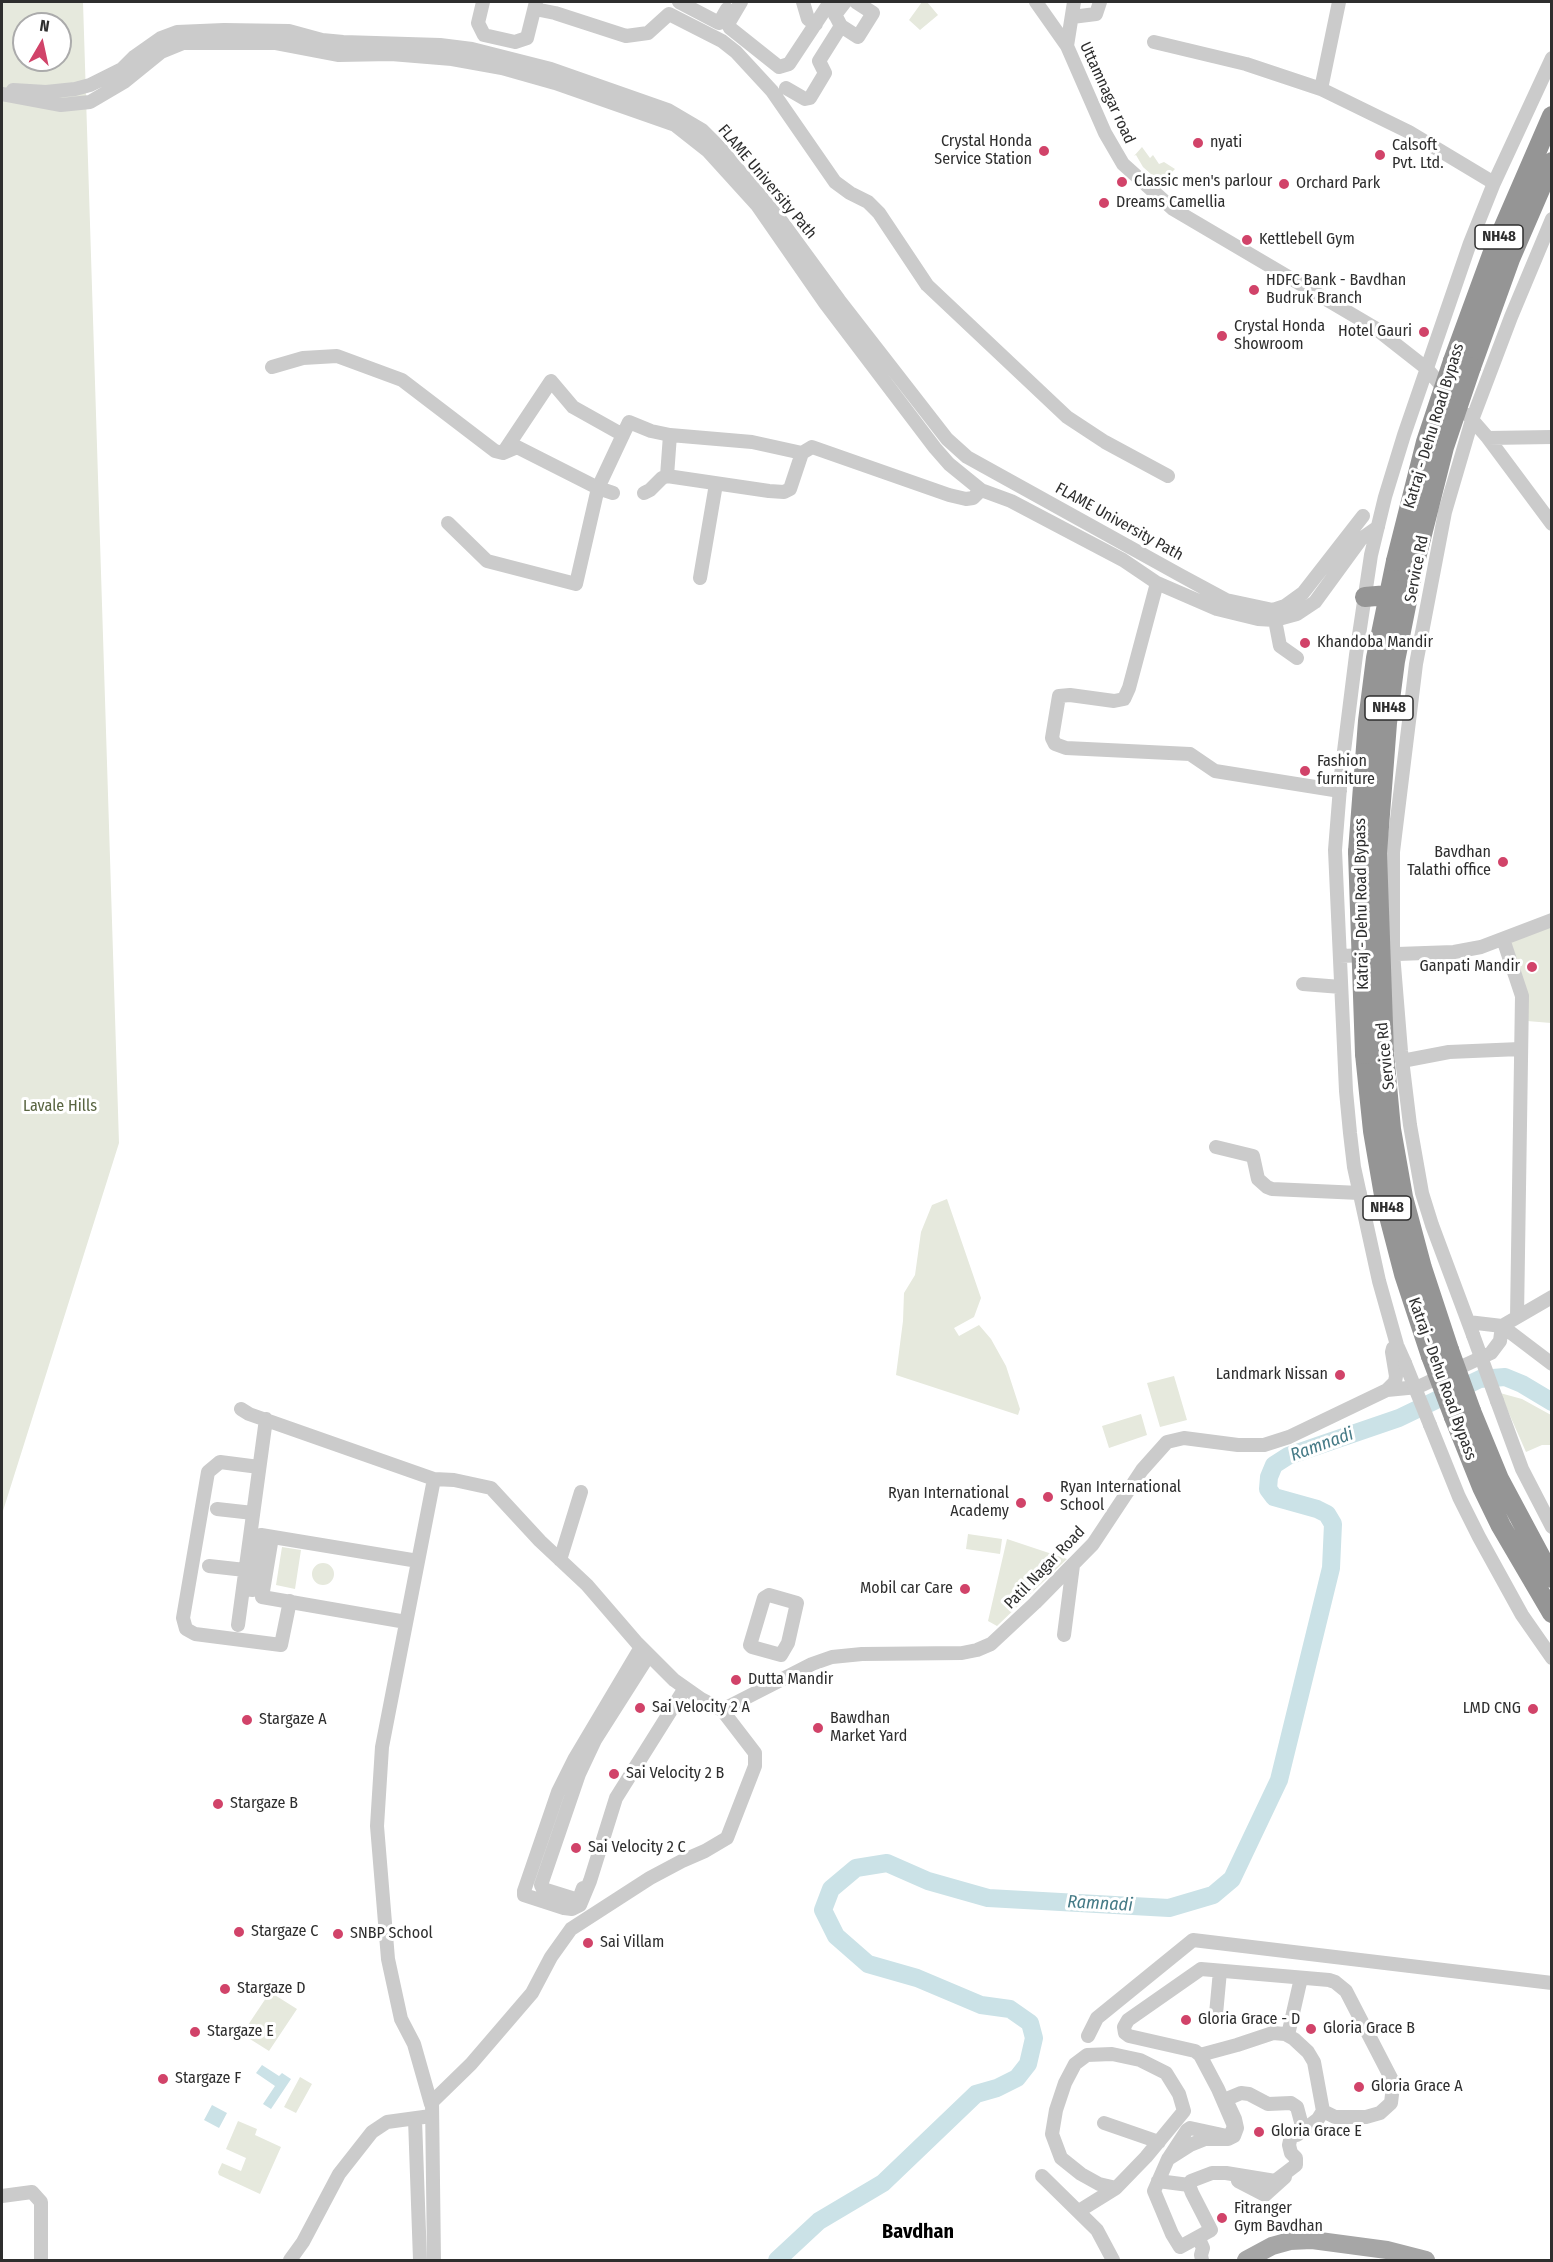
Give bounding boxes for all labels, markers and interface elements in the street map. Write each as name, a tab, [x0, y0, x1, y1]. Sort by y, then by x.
north arrow	[12, 12, 72, 72]
text: N	[38, 16, 51, 36]
street label: Uttamnagar road	[1075, 39, 1139, 147]
street label: FLAME University Path	[714, 121, 820, 243]
place label: Crystal Honda Service Station	[934, 132, 1032, 170]
place label: nyati	[1210, 133, 1242, 153]
marker: nyati	[1191, 136, 1205, 150]
place label: Calsoft Pvt. Ltd.	[1392, 136, 1444, 174]
marker: Crystal Honda Service Station	[1037, 144, 1051, 158]
marker: Calsoft Pvt. Ltd.	[1373, 148, 1387, 162]
place label: Classic men's parlour	[1134, 172, 1272, 192]
place label: Orchard Park	[1296, 174, 1380, 194]
marker: Classic men's parlour	[1115, 175, 1129, 189]
marker: Orchard Park	[1277, 177, 1291, 191]
place label: Dreams Camellia	[1116, 193, 1225, 213]
marker: Dreams Camellia	[1097, 196, 1111, 210]
road number: NH48	[1475, 225, 1523, 249]
place label: Kettlebell Gym	[1259, 230, 1355, 250]
marker: Kettlebell Gym	[1240, 233, 1254, 247]
place label: HDFC Bank - Bavdhan Budruk Branch	[1266, 271, 1406, 309]
marker: HDFC Bank - Bavdhan Budruk Branch	[1247, 283, 1261, 297]
place label: Crystal Honda Showroom	[1234, 317, 1325, 355]
place label: Hotel Gauri	[1338, 322, 1412, 342]
marker: Hotel Gauri	[1417, 325, 1431, 339]
marker: Crystal Honda Showroom	[1215, 329, 1229, 343]
street label: Katraj - Dehu Road Bypass	[1400, 341, 1468, 511]
street label: FLAME University Path	[1052, 479, 1186, 565]
street label: Service Rd	[1401, 534, 1433, 604]
place label: Khandoba Mandir	[1317, 633, 1433, 653]
marker: Khandoba Mandir	[1298, 636, 1312, 650]
road number: NH48	[1365, 696, 1413, 720]
place label: Fashion furniture	[1317, 752, 1375, 790]
marker: Fashion furniture	[1298, 764, 1312, 778]
street label: Katraj - Dehu Road Bypass	[1351, 818, 1373, 990]
place label: Bavdhan Talathi office	[1407, 843, 1491, 881]
marker: Bavdhan Talathi office	[1496, 855, 1510, 869]
place label: Ganpati Mandir	[1419, 957, 1520, 977]
marker: Ganpati Mandir	[1525, 960, 1539, 974]
street label: Service Rd	[1373, 1021, 1399, 1091]
park label: Lavale Hills	[23, 1097, 97, 1117]
road number: NH48	[1363, 1196, 1411, 1220]
street label: Katraj - Dehu Road Bypass	[1404, 1295, 1480, 1463]
place label: Landmark Nissan	[1216, 1365, 1328, 1385]
marker: Landmark Nissan	[1333, 1368, 1347, 1382]
water label: Ramnadi	[1288, 1424, 1356, 1466]
place label: Ryan International School	[1060, 1478, 1181, 1516]
place label: Ryan International Academy	[888, 1484, 1009, 1522]
marker: Ryan International School	[1041, 1490, 1055, 1504]
marker: Ryan International Academy	[1014, 1496, 1028, 1510]
street label: Patil Nagar Road	[1001, 1523, 1089, 1613]
place label: Mobil car Care	[860, 1579, 953, 1599]
marker: Mobil car Care	[958, 1582, 972, 1596]
place label: Dutta Mandir	[748, 1670, 833, 1690]
marker: Dutta Mandir	[729, 1673, 743, 1687]
place label: Sai Velocity 2 A	[652, 1698, 750, 1718]
place label: LMD CNG	[1463, 1699, 1521, 1719]
marker: Sai Velocity 2 A	[633, 1701, 647, 1715]
marker: LMD CNG	[1526, 1702, 1540, 1716]
place label: Bawdhan Market Yard	[830, 1709, 907, 1747]
place label: Stargaze A	[259, 1710, 327, 1730]
marker: Stargaze A	[240, 1713, 254, 1727]
marker: Bawdhan Market Yard	[811, 1721, 825, 1735]
place label: Sai Velocity 2 B	[626, 1764, 724, 1784]
marker: Sai Velocity 2 B	[607, 1767, 621, 1781]
place label: Stargaze B	[230, 1794, 298, 1814]
marker: Stargaze B	[211, 1797, 225, 1811]
place label: Sai Velocity 2 C	[588, 1838, 686, 1858]
marker: Sai Velocity 2 C	[569, 1841, 583, 1855]
water label: Ramnadi	[1067, 1892, 1133, 1916]
place label: Stargaze C	[251, 1922, 318, 1942]
place label: SNBP School	[350, 1924, 433, 1944]
marker: Stargaze C	[232, 1925, 246, 1939]
marker: SNBP School	[331, 1927, 345, 1941]
place label: Sai Villam	[600, 1933, 664, 1953]
marker: Sai Villam	[581, 1936, 595, 1950]
place label: Stargaze D	[237, 1979, 305, 1999]
marker: Stargaze D	[218, 1982, 232, 1996]
place label: Gloria Grace - D	[1198, 2010, 1300, 2030]
marker: Gloria Grace - D	[1179, 2013, 1193, 2027]
place label: Gloria Grace B	[1323, 2019, 1415, 2039]
place label: Stargaze E	[207, 2022, 274, 2042]
marker: Gloria Grace B	[1304, 2022, 1318, 2036]
marker: Stargaze E	[188, 2025, 202, 2039]
place label: Stargaze F	[175, 2069, 241, 2089]
marker: Stargaze F	[156, 2072, 170, 2086]
place label: Gloria Grace A	[1371, 2077, 1463, 2097]
marker: Gloria Grace A	[1352, 2080, 1366, 2094]
place label: Gloria Grace E	[1271, 2122, 1362, 2142]
marker: Gloria Grace E	[1252, 2125, 1266, 2139]
place label: Fitranger Gym Bavdhan	[1234, 2199, 1323, 2237]
marker: Fitranger Gym Bavdhan	[1215, 2211, 1229, 2225]
district label: Bavdhan	[882, 2220, 954, 2244]

